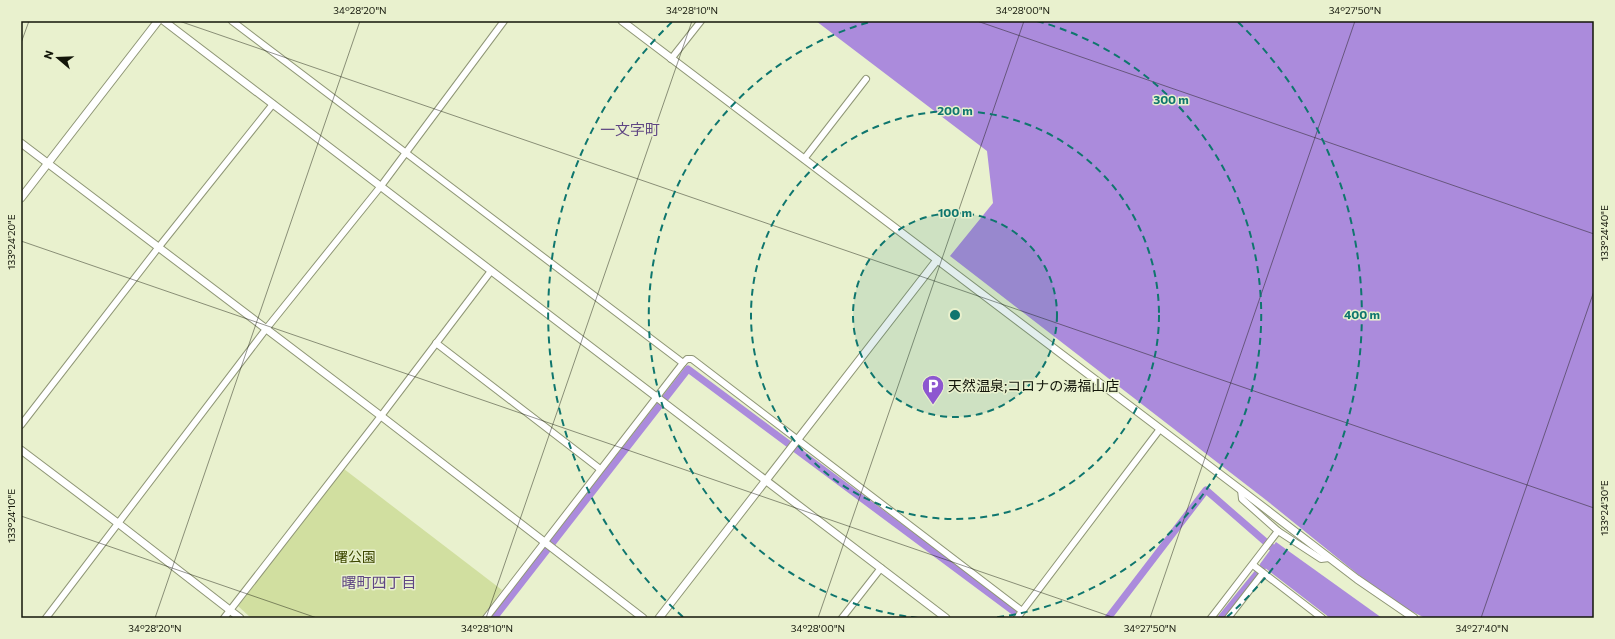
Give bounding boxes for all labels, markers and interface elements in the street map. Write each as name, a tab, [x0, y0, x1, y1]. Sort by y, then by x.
text: 34°28'20"N	[333, 4, 387, 16]
text: 34°28'10"N	[666, 4, 718, 16]
text: 34°28'00"N	[996, 4, 1050, 16]
text: 34°27'50"N	[1329, 4, 1381, 16]
north arrow	[38, 38, 78, 78]
text: N	[41, 49, 56, 61]
text: 300 m	[1153, 92, 1189, 106]
text: 200 m	[937, 103, 973, 117]
district label: 一文字町	[600, 120, 660, 138]
text: 100 m	[938, 205, 972, 219]
text: 133°24'40"E	[1598, 205, 1610, 261]
text: 133°24'20"E	[5, 214, 17, 270]
text: 400 m	[1344, 307, 1380, 321]
centre of rings	[948, 308, 962, 322]
parking icon: 天然温泉;コロナの湯福山店	[920, 373, 946, 406]
place label: 天然温泉;コロナの湯福山店	[948, 377, 1119, 394]
text: 133°24'30"E	[1598, 480, 1610, 536]
text: 133°24'10"E	[5, 489, 17, 543]
park label: 曙公園	[334, 548, 376, 565]
district label: 曙町四丁目	[341, 573, 417, 591]
text: 34°28'20"N	[128, 622, 182, 634]
text: 34°28'10"N	[461, 622, 513, 634]
text: 34°28'00"N	[791, 622, 845, 634]
text: 34°27'50"N	[1124, 622, 1176, 634]
text: 34°27'40"N	[1456, 622, 1509, 634]

